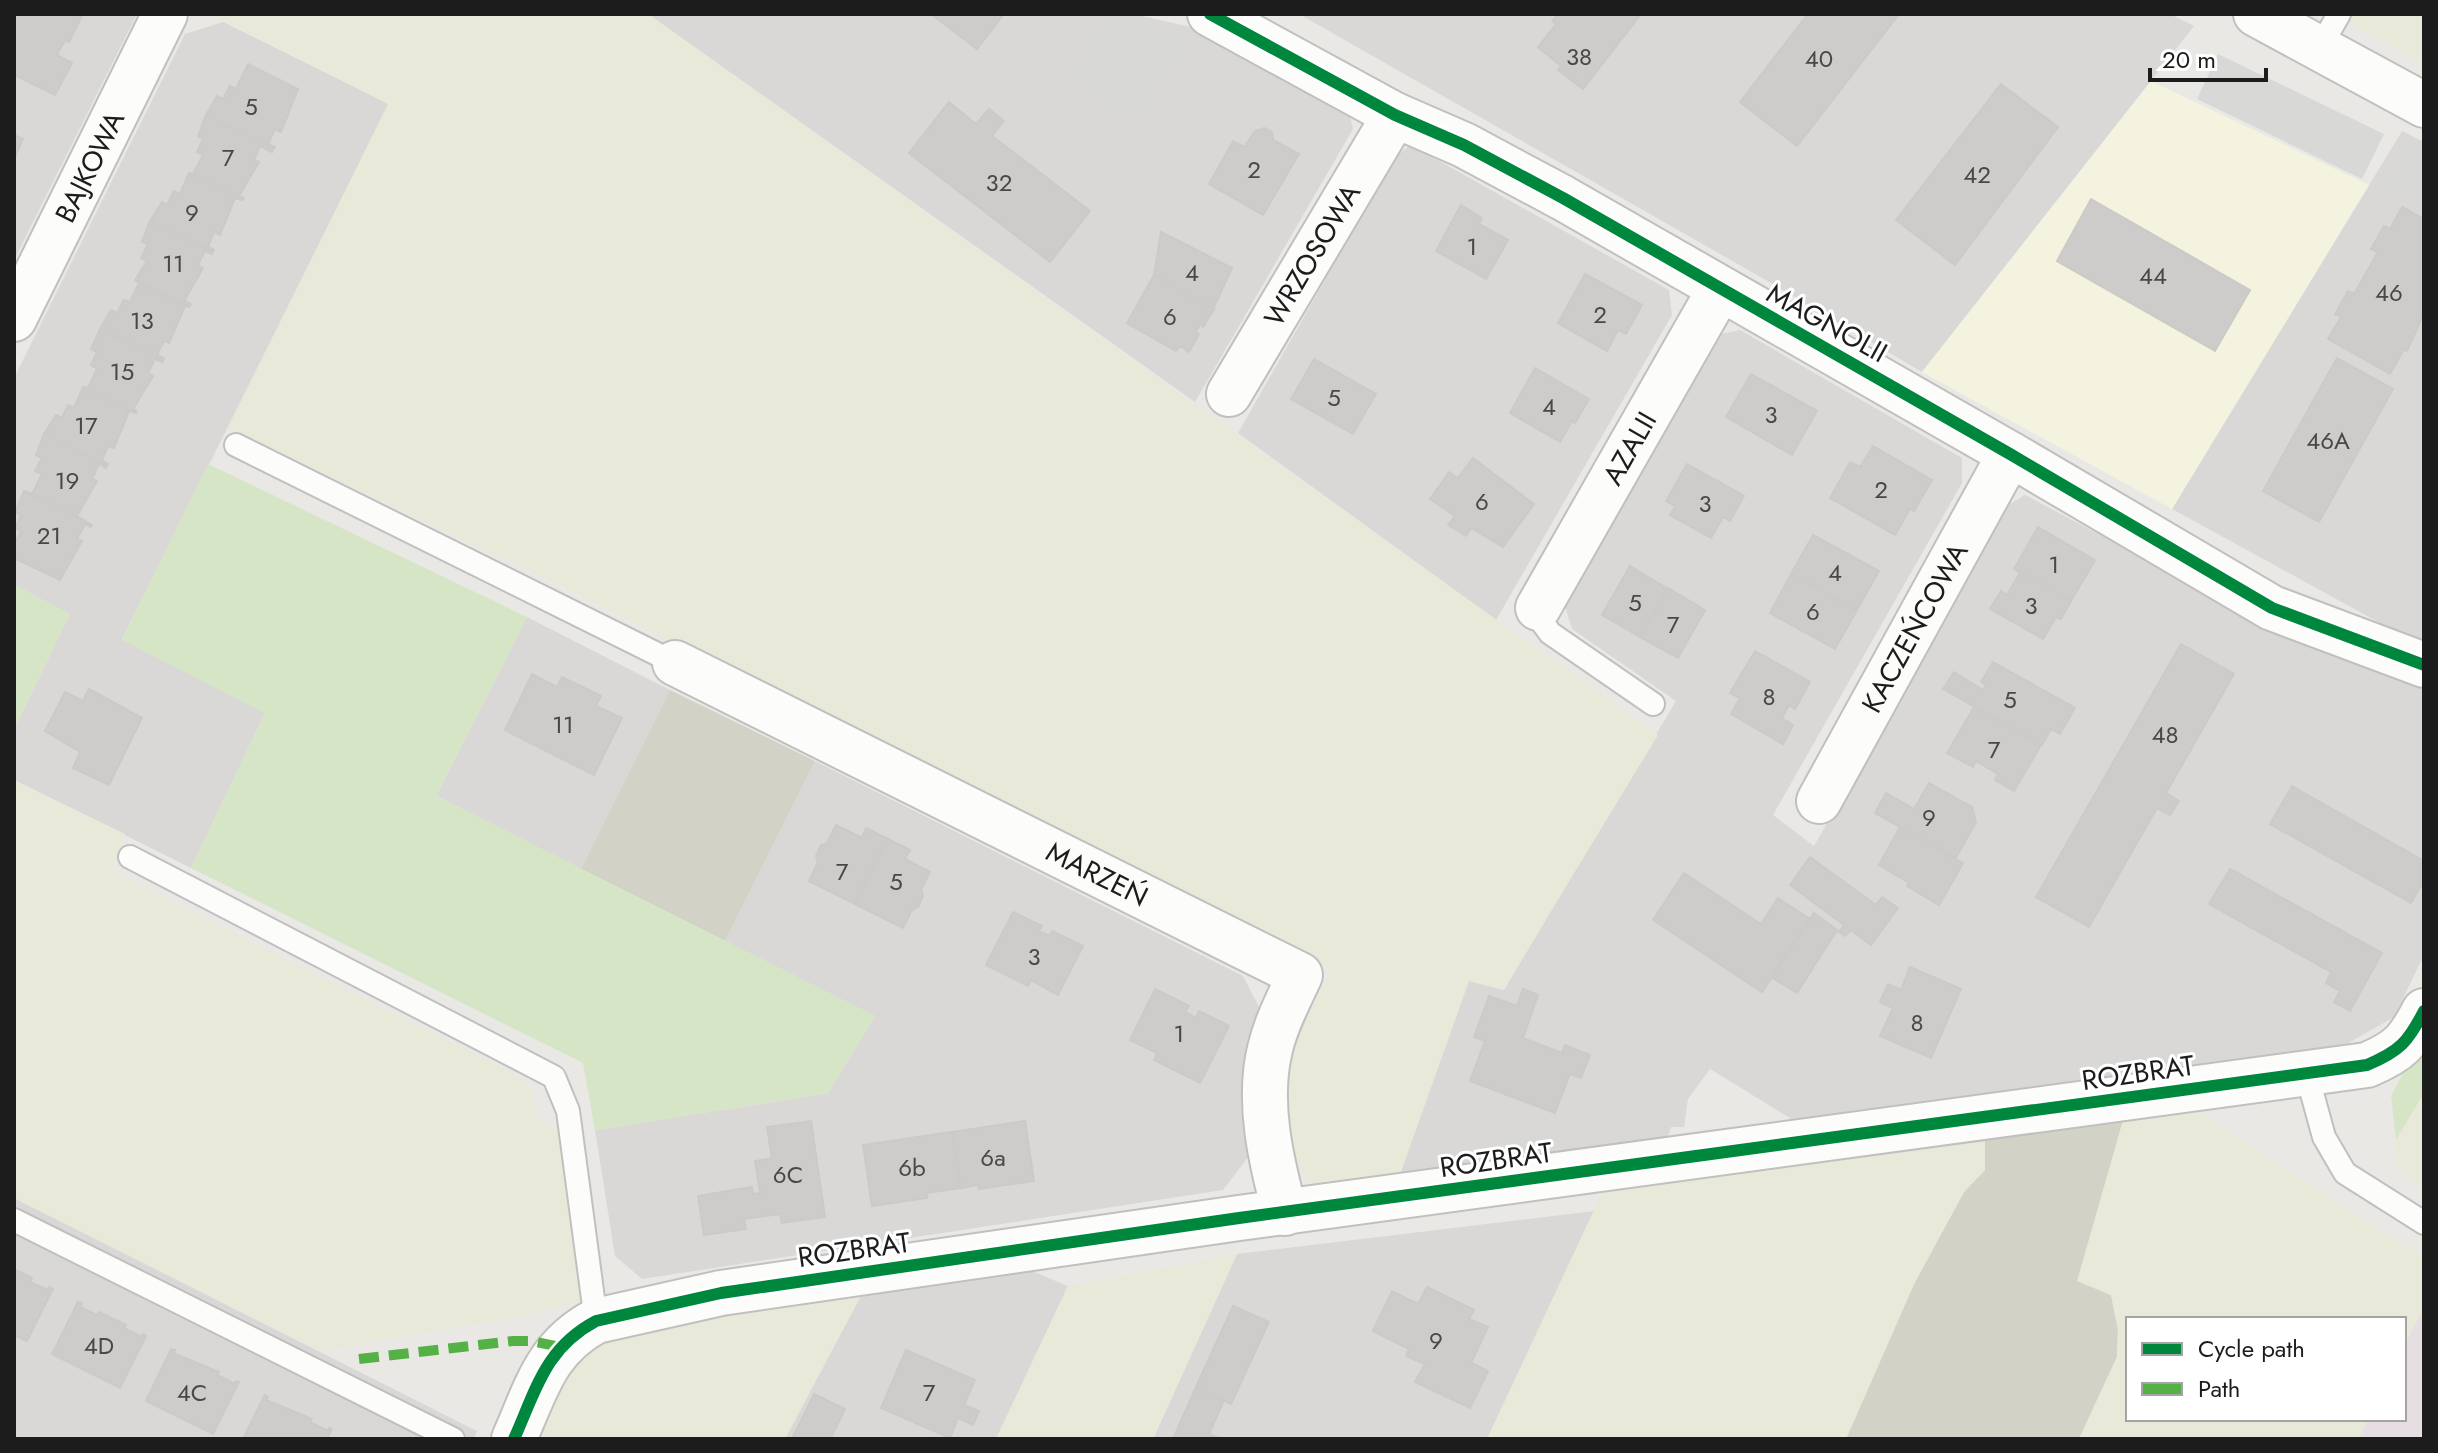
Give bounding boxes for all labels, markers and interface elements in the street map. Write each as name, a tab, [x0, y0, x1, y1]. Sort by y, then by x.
scale bar	[2150, 32, 2266, 82]
house number: 38	[1566, 39, 1592, 74]
house number: 40	[1805, 41, 1833, 76]
text: 20 m	[2162, 42, 2216, 77]
house number: 5	[244, 89, 258, 124]
street label: BAJKOWA	[45, 104, 135, 229]
house number: 7	[222, 140, 235, 175]
house number: 2	[1247, 152, 1261, 187]
house number: 42	[1963, 157, 1991, 192]
house number: 32	[986, 165, 1012, 200]
street label: WRZOSOWA	[1253, 175, 1370, 334]
house number: 9	[185, 195, 199, 230]
house number: 1	[1467, 229, 1477, 264]
house number: 11	[162, 246, 184, 281]
house number: 4	[1185, 255, 1199, 290]
house number: 44	[2139, 258, 2167, 293]
street label: MAGNOLII	[1759, 273, 1895, 373]
house number: 46	[2375, 275, 2403, 310]
house number: 2	[1593, 297, 1607, 332]
house number: 6	[1163, 299, 1177, 334]
house number: 13	[130, 303, 154, 338]
house number: 15	[110, 354, 134, 389]
house number: 5	[1327, 380, 1341, 415]
house number: 4	[1542, 389, 1556, 424]
house number: 3	[1764, 397, 1778, 432]
street label: AZALII	[1592, 404, 1666, 492]
house number: 17	[74, 408, 98, 443]
house number: 46A	[2306, 423, 2350, 458]
house number: 19	[55, 463, 79, 498]
house number: 2	[1874, 472, 1888, 507]
house number: 6	[1475, 484, 1489, 519]
house number: 3	[1698, 486, 1712, 521]
house number: 21	[37, 518, 61, 553]
street label: KACZEŃCOWA	[1851, 535, 1978, 720]
house number: 1	[2049, 547, 2059, 582]
house number: 4	[1828, 555, 1842, 590]
house number: 5	[1628, 585, 1642, 620]
house number: 3	[2024, 588, 2038, 623]
house number: 6	[1806, 594, 1820, 629]
house number: 7	[1667, 607, 1680, 642]
house number: 8	[1762, 679, 1776, 714]
house number: 5	[2003, 682, 2017, 717]
house number: 11	[552, 707, 574, 742]
house number: 48	[2151, 717, 2179, 752]
house number: 7	[1988, 732, 2001, 767]
house number: 9	[1922, 800, 1936, 835]
street label: MARZEŃ	[1039, 831, 1155, 917]
house number: 7	[836, 854, 849, 889]
house number: 5	[889, 864, 903, 899]
house number: 3	[1027, 939, 1041, 974]
house number: 8	[1910, 1005, 1924, 1040]
house number: 1	[1174, 1016, 1184, 1051]
street label: ROZBRAT	[2079, 1045, 2197, 1101]
street label: ROZBRAT	[1437, 1132, 1555, 1188]
house number: 6a	[980, 1140, 1006, 1175]
house number: 6b	[898, 1150, 926, 1185]
house number: 6C	[773, 1157, 803, 1192]
street label: ROZBRAT	[795, 1222, 913, 1278]
legend	[2126, 1317, 2406, 1421]
house number: 9	[1429, 1323, 1443, 1358]
house number: 4D	[84, 1328, 114, 1363]
text: Cycle path	[2198, 1331, 2305, 1366]
text: Path	[2198, 1371, 2240, 1406]
house number: 4C	[177, 1375, 207, 1410]
house number: 7	[923, 1375, 936, 1410]

